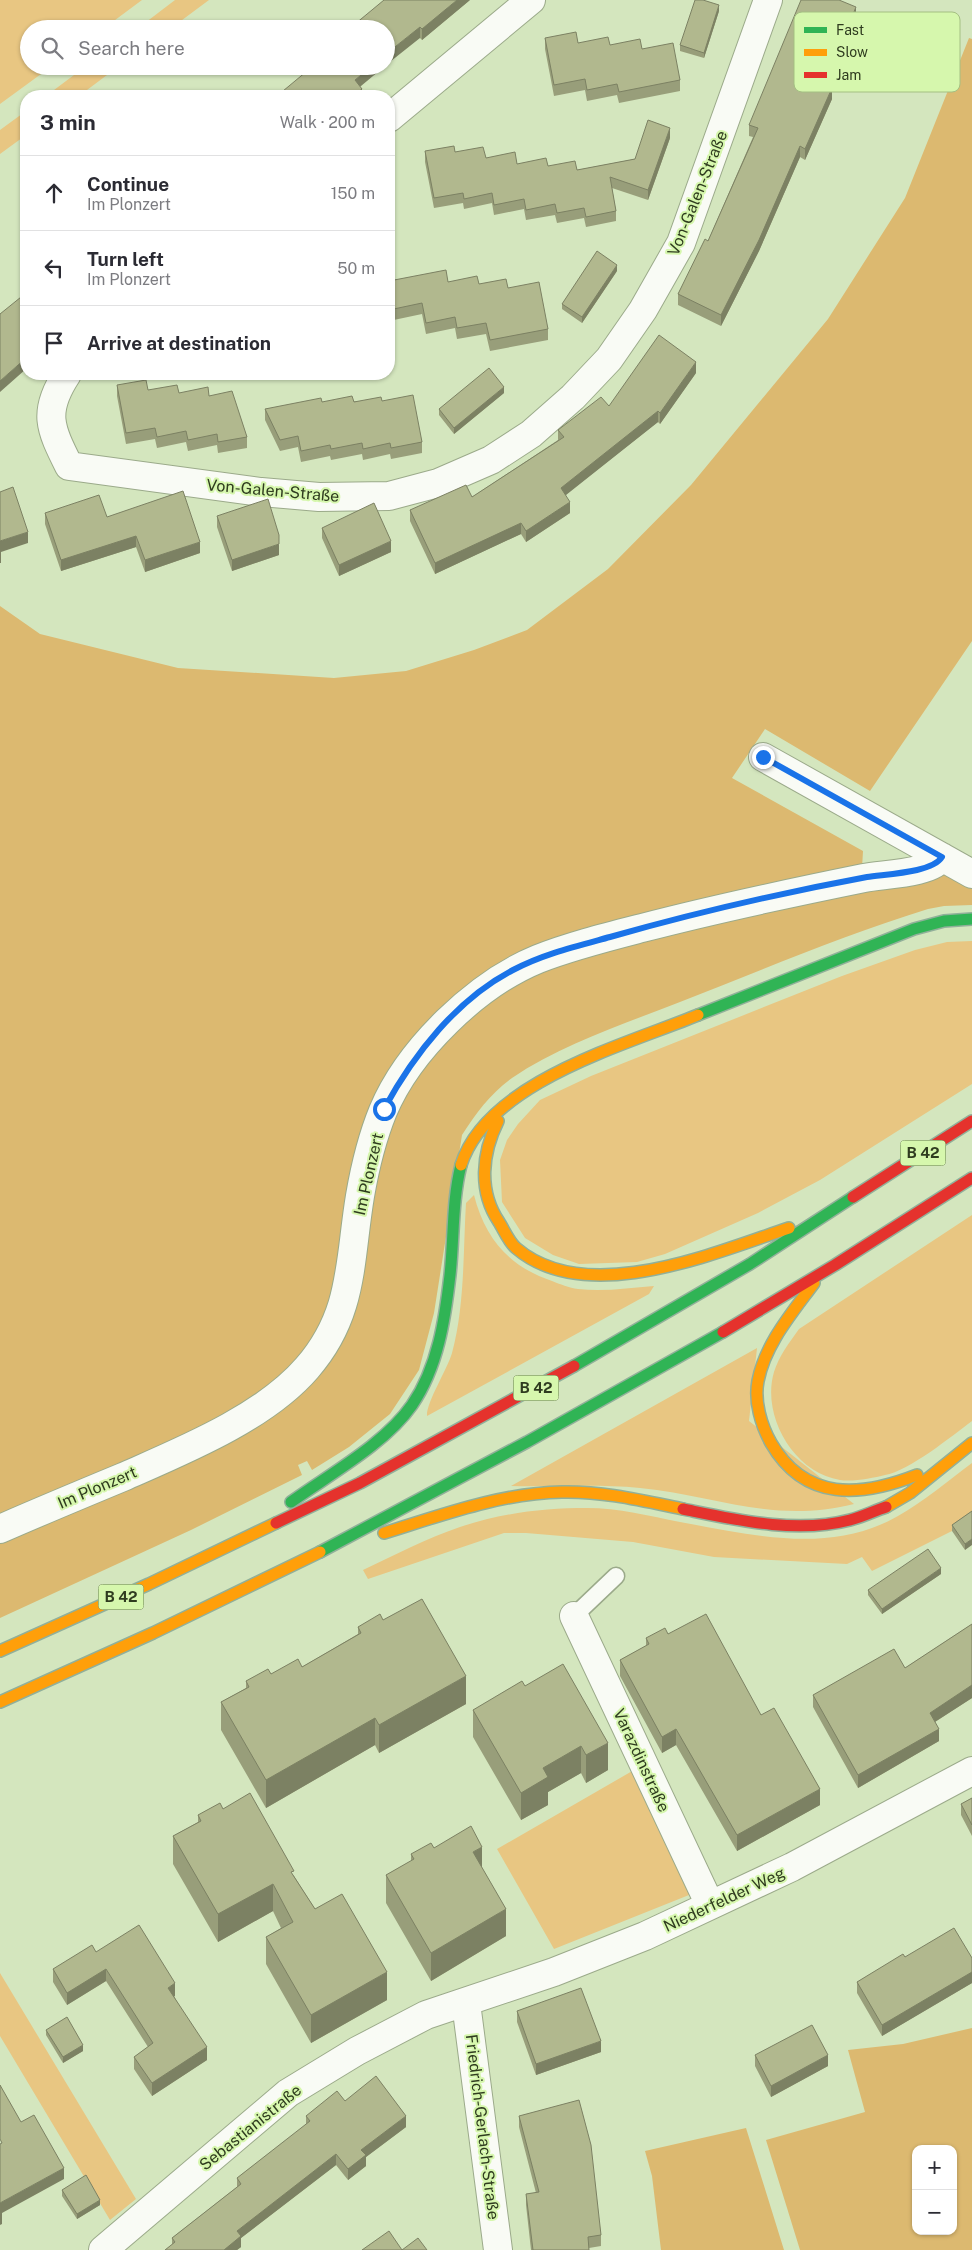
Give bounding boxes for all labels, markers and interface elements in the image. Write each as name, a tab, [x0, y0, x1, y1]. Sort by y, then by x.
legend	[794, 12, 960, 92]
search box	[20, 20, 395, 75]
text: Fast	[836, 22, 864, 38]
icon: search	[38, 34, 66, 62]
text: Search here	[78, 37, 185, 59]
text: Slow	[836, 44, 868, 60]
text: Jam	[836, 67, 861, 83]
text: 3 min	[40, 110, 96, 135]
text: Walk · 200 m	[280, 113, 375, 132]
street label: Von-Galen-Straße	[664, 128, 731, 259]
text: Continue	[87, 173, 169, 195]
icon: ahead	[40, 179, 68, 207]
text: 150 m	[331, 184, 375, 203]
text: Im Plonzert	[87, 195, 171, 214]
text: Turn left	[87, 248, 164, 270]
icon: left	[40, 254, 68, 282]
text: 50 m	[337, 259, 375, 278]
text: Im Plonzert	[87, 270, 171, 289]
icon: arrive	[40, 329, 68, 357]
text: Arrive at destination	[87, 332, 271, 354]
street label: Von-Galen-Straße	[206, 475, 340, 506]
route end	[752, 746, 775, 769]
route start	[373, 1098, 396, 1121]
street label: Im Plonzert	[350, 1131, 387, 1217]
road number: B 42	[900, 1140, 946, 1166]
road number: B 42	[514, 1376, 558, 1400]
street label: Im Plonzert	[55, 1462, 140, 1513]
road number: B 42	[98, 1584, 144, 1610]
street label: Varazdinstraße	[609, 1706, 674, 1815]
street label: Niederfelder Weg	[661, 1863, 788, 1936]
street label: Friedrich-Gerlach-Straße	[462, 2033, 503, 2221]
street label: Sebastianistraße	[196, 2080, 305, 2174]
map controls	[912, 2145, 957, 2235]
button: +	[912, 2145, 957, 2190]
button: −	[912, 2190, 957, 2235]

